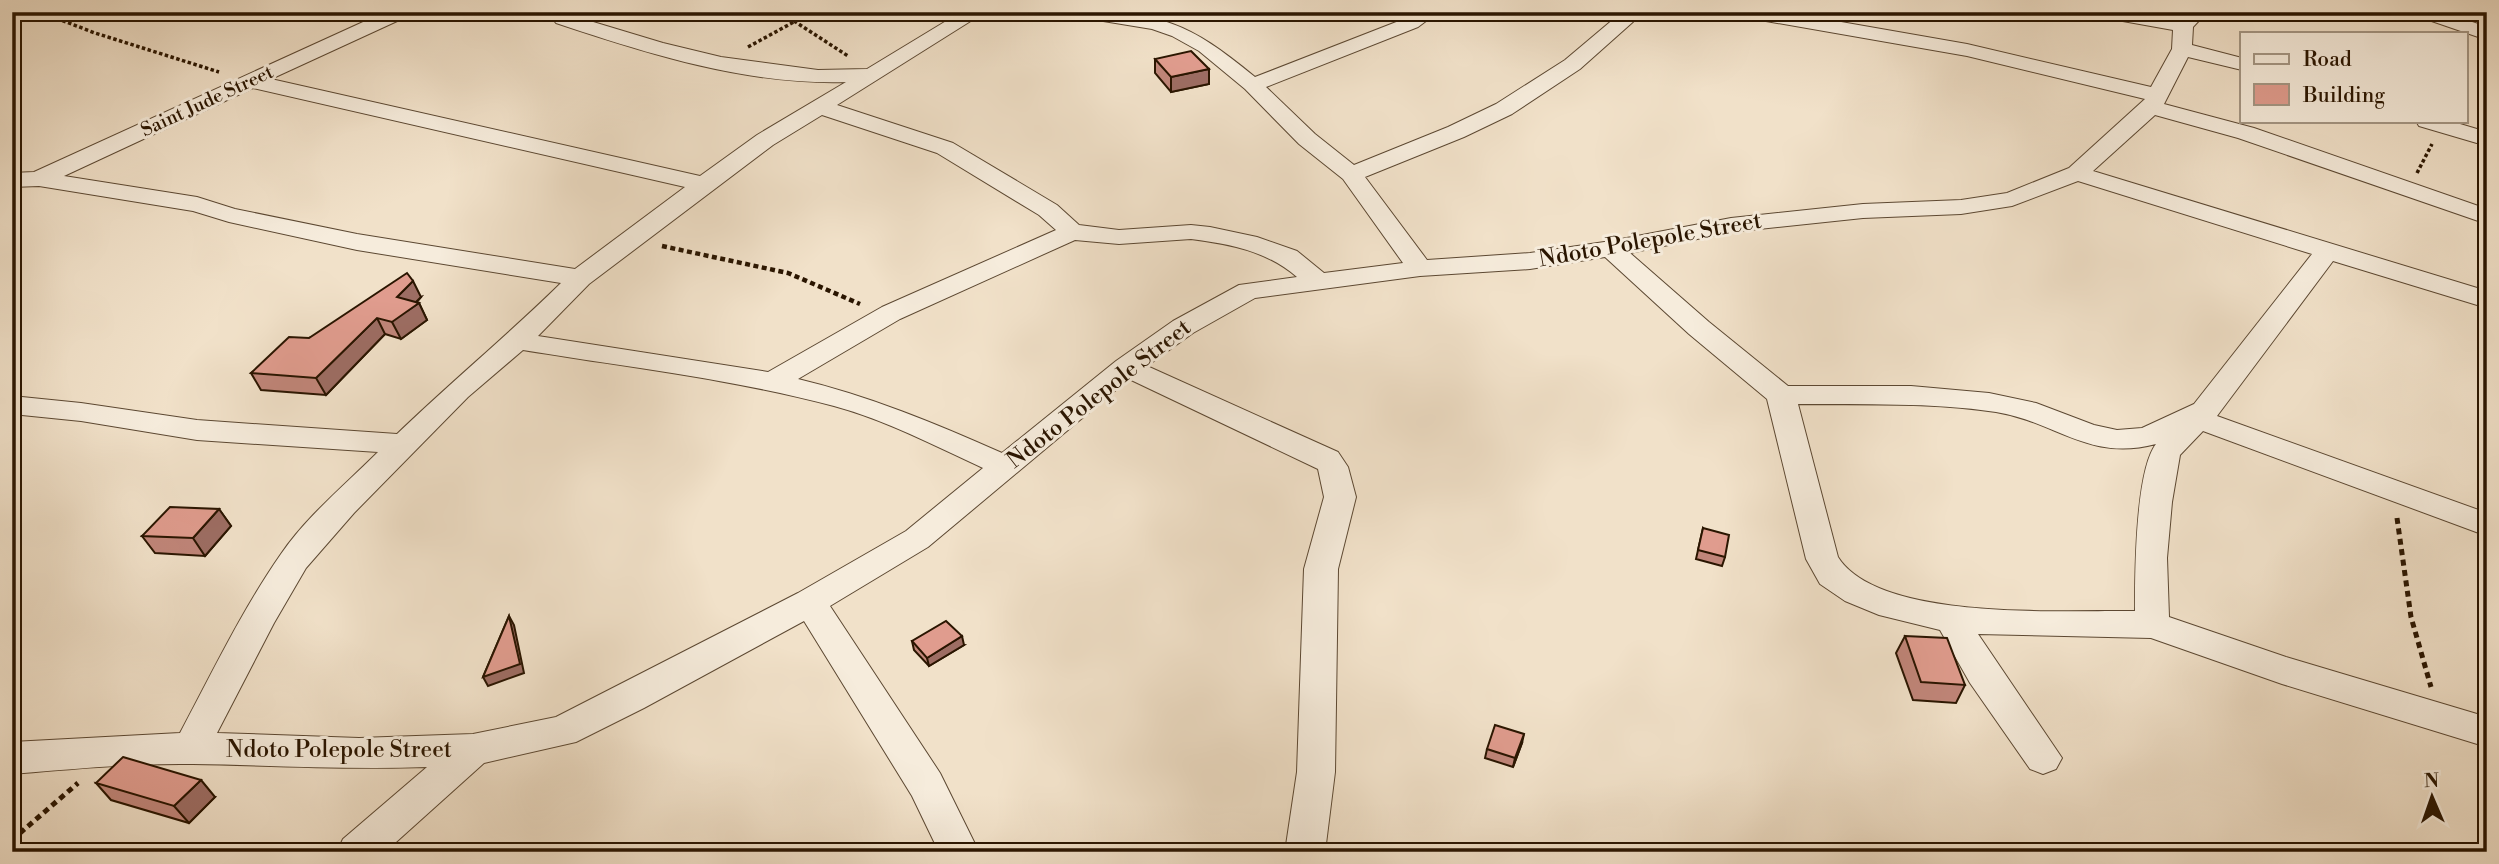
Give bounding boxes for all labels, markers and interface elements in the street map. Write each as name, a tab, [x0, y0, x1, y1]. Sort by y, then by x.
legend	[2240, 32, 2468, 122]
text: Road	[2303, 47, 2352, 73]
street label: Saint Jude Street	[137, 60, 277, 142]
text: Building	[2302, 83, 2385, 109]
street label: Ndoto Polepole Street	[1536, 207, 1764, 273]
street label: Ndoto Polepole Street	[1001, 313, 1197, 475]
street label: Ndoto Polepole Street	[226, 736, 452, 764]
north arrow	[2398, 762, 2468, 832]
text: N	[2424, 769, 2439, 793]

